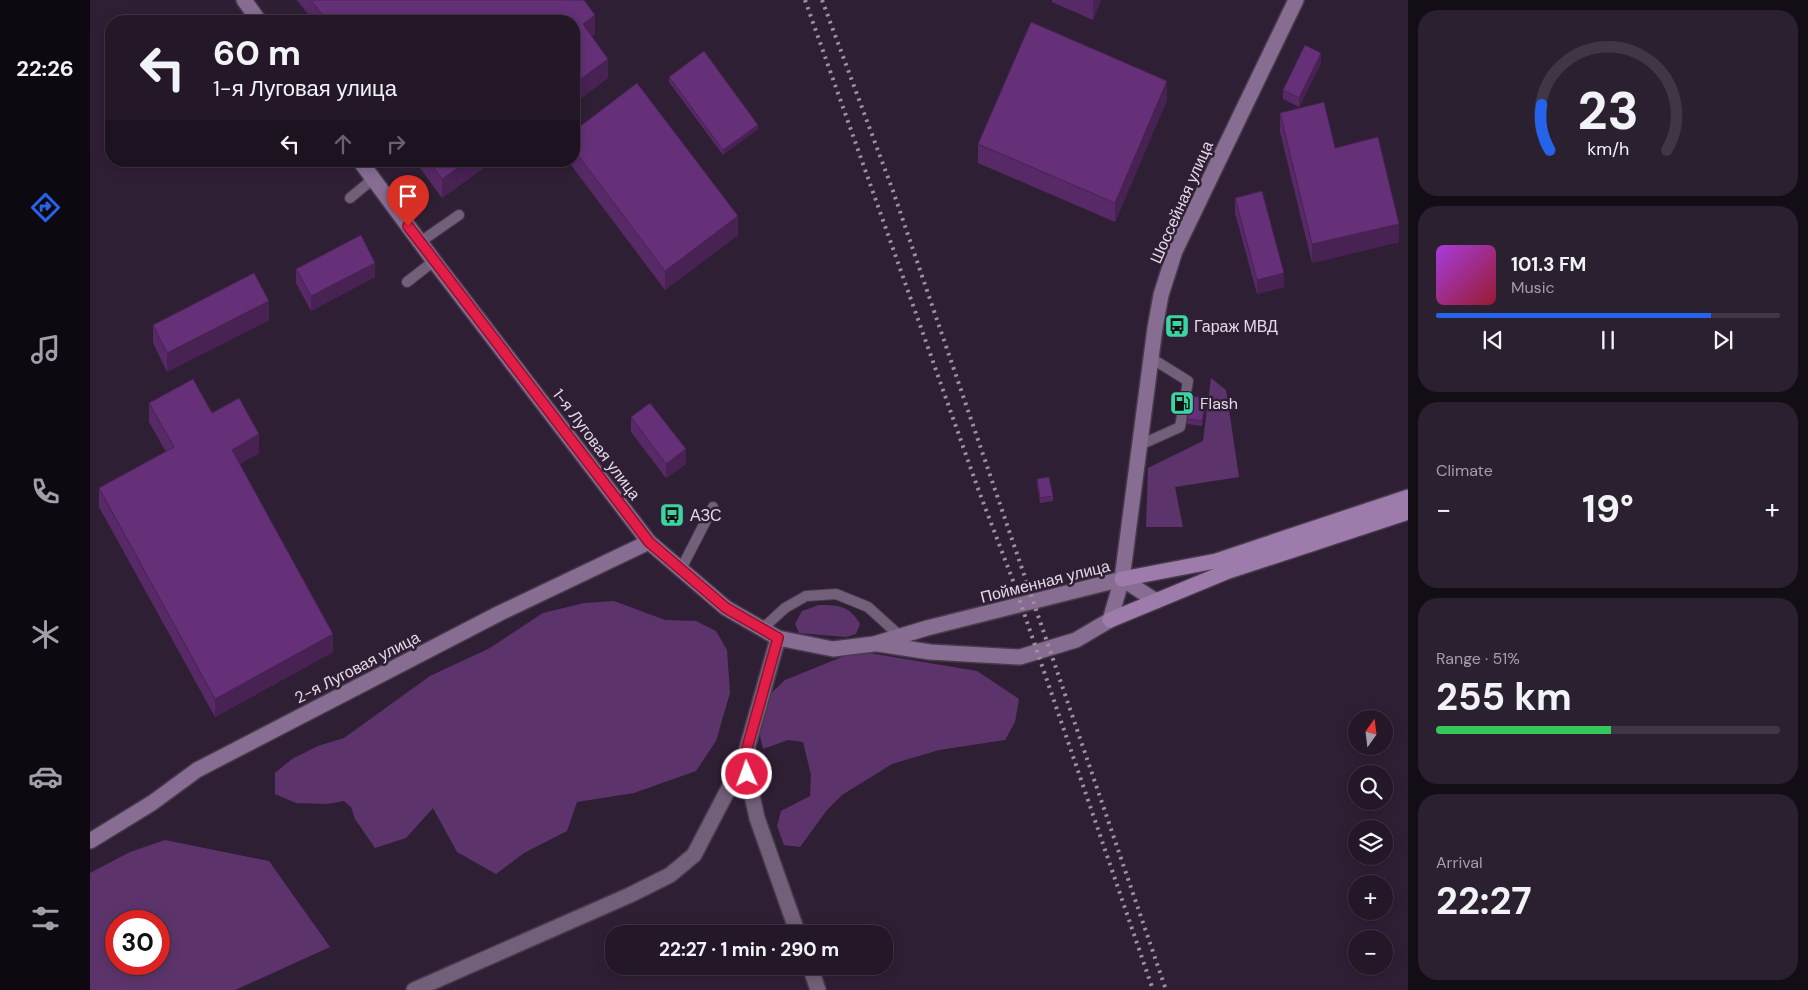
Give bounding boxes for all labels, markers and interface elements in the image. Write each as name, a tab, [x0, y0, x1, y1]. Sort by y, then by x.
text: 60 m	[213, 30, 301, 76]
icon: left	[130, 35, 195, 100]
text: 22:26	[16, 54, 74, 83]
text: 1-я Луговая улица	[213, 74, 397, 103]
text: 23	[1577, 77, 1639, 145]
icon: left	[276, 130, 304, 158]
icon: ahead	[329, 130, 357, 158]
icon: right	[382, 130, 410, 158]
text: km/h	[1587, 137, 1629, 161]
street label: Шоссейная улица	[1145, 138, 1218, 267]
pin	[387, 175, 429, 226]
icon: arrive	[394, 182, 422, 210]
icon: directions	[28, 190, 63, 225]
text: 101.3 FM	[1511, 252, 1586, 277]
text: Music	[1511, 277, 1555, 298]
bus stop icon: Гараж МВД	[1164, 313, 1190, 339]
place label: Гараж МВД	[1194, 316, 1278, 337]
icon: previous	[1479, 326, 1507, 354]
icon: pause	[1594, 326, 1622, 354]
icon: next	[1709, 326, 1737, 354]
icon: music	[28, 332, 63, 367]
street label: 1-я Луговая улица	[548, 385, 645, 504]
fuel station icon: Flash	[1169, 390, 1195, 416]
place label: Flash	[1200, 393, 1238, 414]
text: Climate	[1436, 460, 1493, 481]
icon: phone	[28, 474, 63, 509]
text: 19°	[1582, 484, 1634, 534]
text: −	[1436, 491, 1451, 528]
text: +	[1765, 491, 1780, 528]
bus stop icon: АЗС	[659, 502, 685, 528]
place label: АЗС	[690, 505, 722, 526]
street label: Пойменная улица	[978, 555, 1112, 608]
icon: climate	[28, 617, 63, 652]
street label: 2-я Луговая улица	[291, 627, 424, 708]
text: Range · 51%	[1436, 648, 1520, 669]
text: 255 km	[1436, 672, 1572, 722]
north arrow	[1348, 710, 1392, 755]
map controls	[1348, 710, 1393, 975]
position arrow	[720, 747, 772, 799]
icon: car	[28, 759, 63, 794]
button: search	[1348, 765, 1393, 810]
button: layers	[1348, 820, 1393, 865]
text: Arrival	[1436, 852, 1483, 873]
button: +	[1348, 875, 1393, 920]
text: 22:27	[1436, 876, 1532, 926]
icon: filters	[28, 901, 63, 936]
speed limit sign: 30	[105, 910, 170, 975]
button: −	[1348, 930, 1393, 975]
text: 22:27 · 1 min · 290 m	[659, 937, 839, 962]

